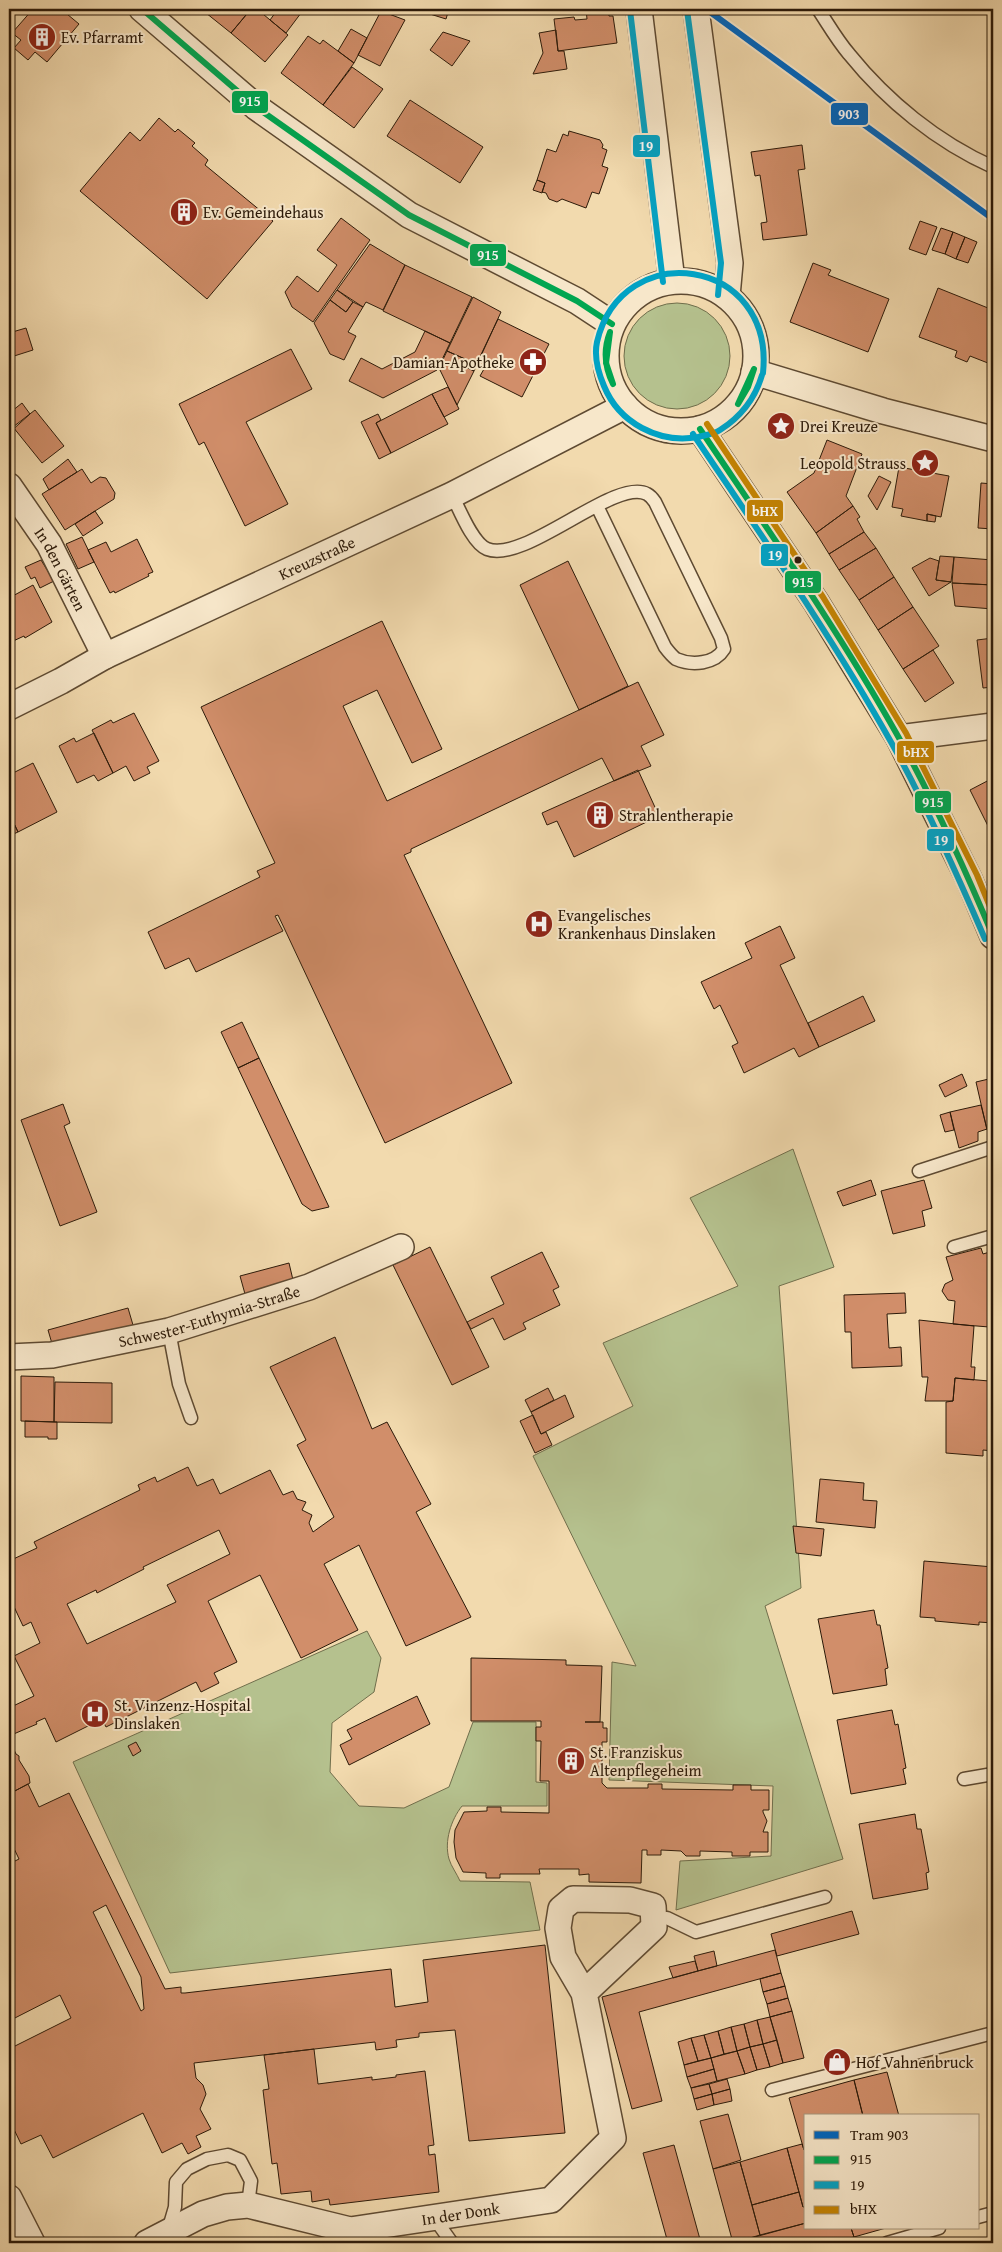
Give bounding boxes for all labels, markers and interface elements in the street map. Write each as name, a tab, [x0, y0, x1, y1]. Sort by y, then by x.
building icon: Ev. Pfarramt	[27, 22, 57, 52]
place label: Ev. Pfarramt	[61, 25, 144, 49]
line badge: 915	[231, 90, 269, 114]
text: 915	[239, 91, 261, 111]
line badge: 903	[830, 102, 869, 126]
text: 903	[838, 104, 860, 124]
line badge: 19	[632, 134, 661, 158]
text: 19	[639, 136, 653, 156]
building icon: Ev. Gemeindehaus	[169, 197, 199, 227]
place label: Ev. Gemeindehaus	[203, 200, 324, 224]
line badge: 915	[469, 243, 507, 267]
text: 915	[477, 245, 499, 265]
pharmacy icon: Damian-Apotheke	[518, 347, 548, 377]
place label: Damian-Apotheke	[393, 350, 514, 374]
place icon: Drei Kreuze	[766, 411, 796, 441]
place label: Drei Kreuze	[800, 414, 878, 438]
place icon: Leopold Strauss	[910, 448, 940, 478]
place label: Leopold Strauss	[800, 451, 906, 475]
line badge: bHX	[746, 499, 784, 523]
text: bHX	[752, 501, 778, 521]
street label: In den Gärten	[29, 522, 93, 615]
street label: Kreuzstraße	[274, 530, 359, 586]
line badge: 19	[760, 543, 789, 567]
text: 19	[768, 545, 782, 565]
unlabelled marker	[793, 555, 803, 565]
line badge: 915	[784, 570, 822, 594]
text: 915	[792, 572, 814, 592]
line badge: bHX	[896, 740, 935, 764]
text: bHX	[903, 742, 929, 762]
line badge: 915	[914, 790, 952, 814]
text: 915	[922, 792, 944, 812]
building icon: Strahlentherapie	[585, 800, 615, 830]
place label: Strahlentherapie	[619, 803, 733, 827]
line badge: 19	[926, 828, 955, 852]
text: 19	[934, 830, 948, 850]
place label: Evangelisches Krankenhaus Dinslaken	[558, 903, 716, 945]
hospital icon: Evangelisches Krankenhaus Dinslaken	[524, 909, 554, 939]
street label: Schwester-Euthymia-Straße	[116, 1279, 303, 1353]
place label: St. Vinzenz-Hospital Dinslaken	[114, 1693, 251, 1735]
hospital icon: St. Vinzenz-Hospital Dinslaken	[80, 1699, 110, 1729]
place label: St. Franziskus Altenpflegeheim	[590, 1740, 702, 1782]
building icon: St. Franziskus Altenpflegeheim	[556, 1746, 586, 1776]
shop icon: Hof Vahnenbruck	[822, 2047, 852, 2077]
place label: Hof Vahnenbruck	[856, 2050, 974, 2074]
legend	[804, 2114, 980, 2230]
text: Tram 903	[850, 2124, 909, 2145]
text: 915	[850, 2148, 872, 2169]
text: 19	[850, 2174, 864, 2195]
street label: In der Donk	[420, 2196, 502, 2231]
text: bHX	[850, 2198, 878, 2219]

